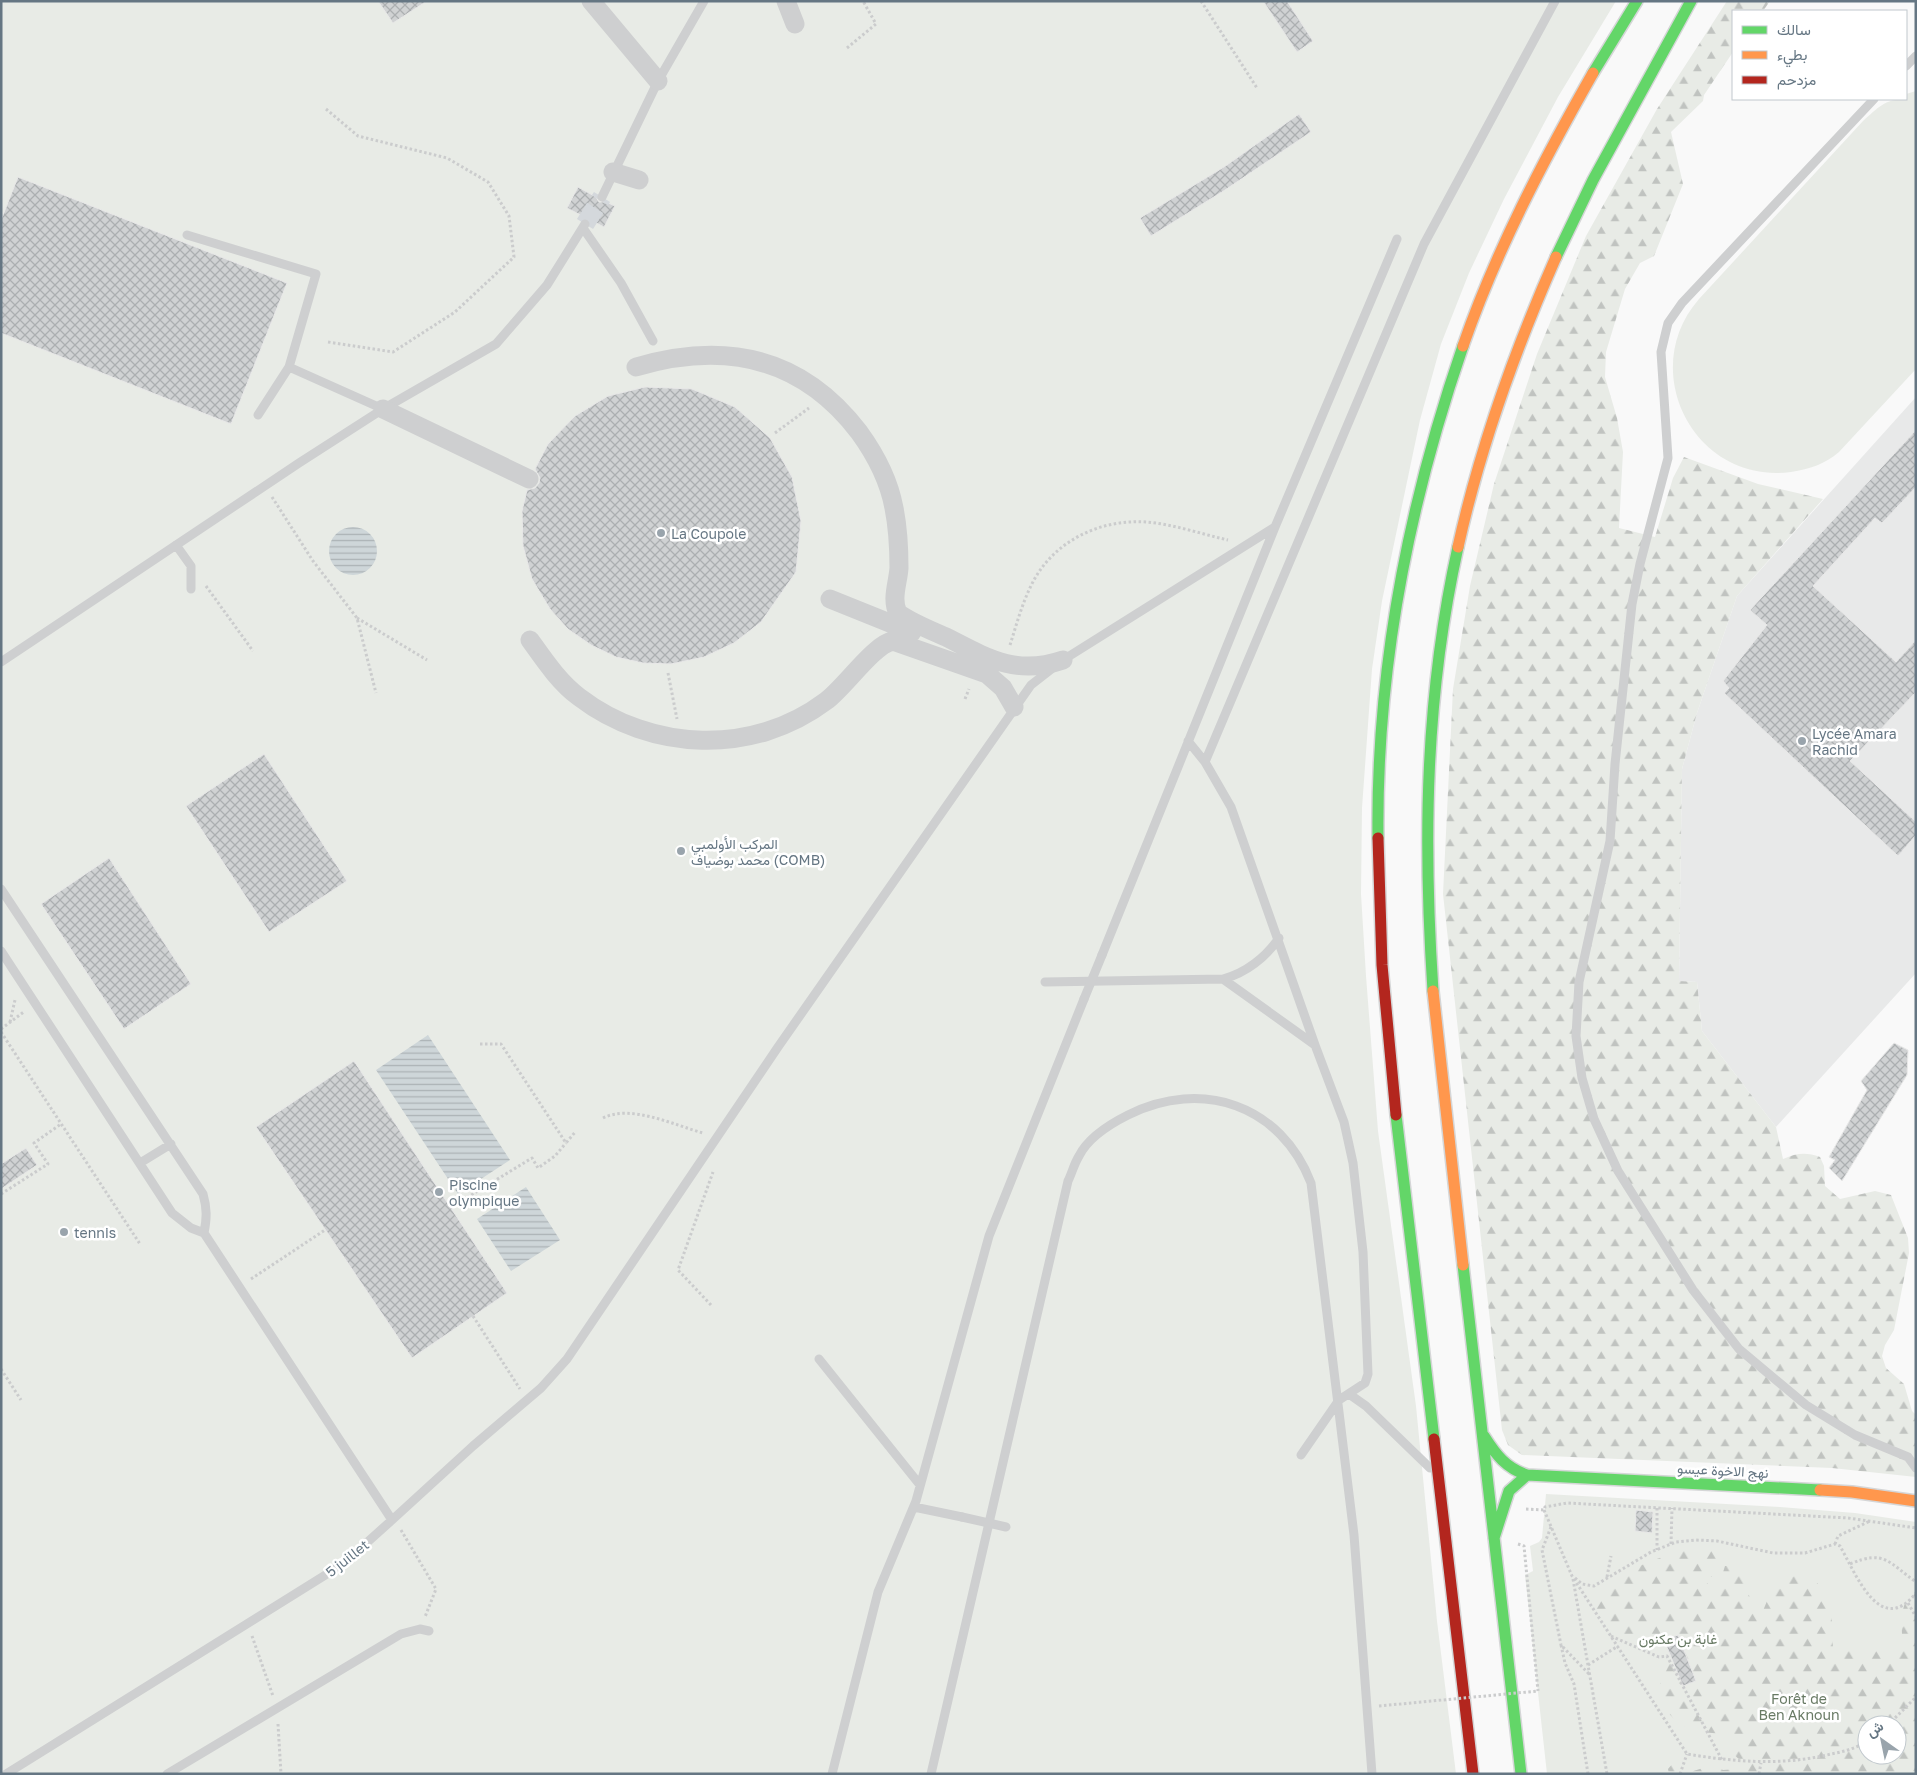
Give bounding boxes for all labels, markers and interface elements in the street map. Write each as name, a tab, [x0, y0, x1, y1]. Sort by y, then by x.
legend	[1732, 10, 1907, 100]
text: سالك	[1777, 20, 1811, 38]
text: بطيء	[1777, 45, 1807, 68]
text: مزدحم	[1777, 70, 1816, 90]
place label: La Coupole	[671, 525, 746, 542]
marker: La Coupole	[655, 527, 667, 539]
place label: Lycée Amara Rachid	[1812, 725, 1897, 758]
marker: Lycée Amara Rachid	[1796, 735, 1808, 747]
place label: المركب الأولمبي محمد بوضياف (COMB)	[691, 835, 825, 869]
marker: المركب الأولمبي محمد بوضياف (COMB)	[675, 845, 687, 857]
place label: Piscine olympique	[449, 1176, 519, 1209]
marker: Piscine olympique	[433, 1186, 445, 1198]
place label: tennis	[74, 1224, 116, 1241]
marker: tennis	[58, 1226, 70, 1238]
street label: نهج الاخوة عيسو	[1677, 1459, 1769, 1484]
street label: 5 juillet	[322, 1536, 372, 1580]
park label: غابة بن عكنون	[1639, 1630, 1717, 1648]
park label: Forêt de Ben Aknoun	[1759, 1690, 1840, 1723]
north arrow	[1857, 1715, 1907, 1765]
text: ش	[1863, 1717, 1887, 1741]

